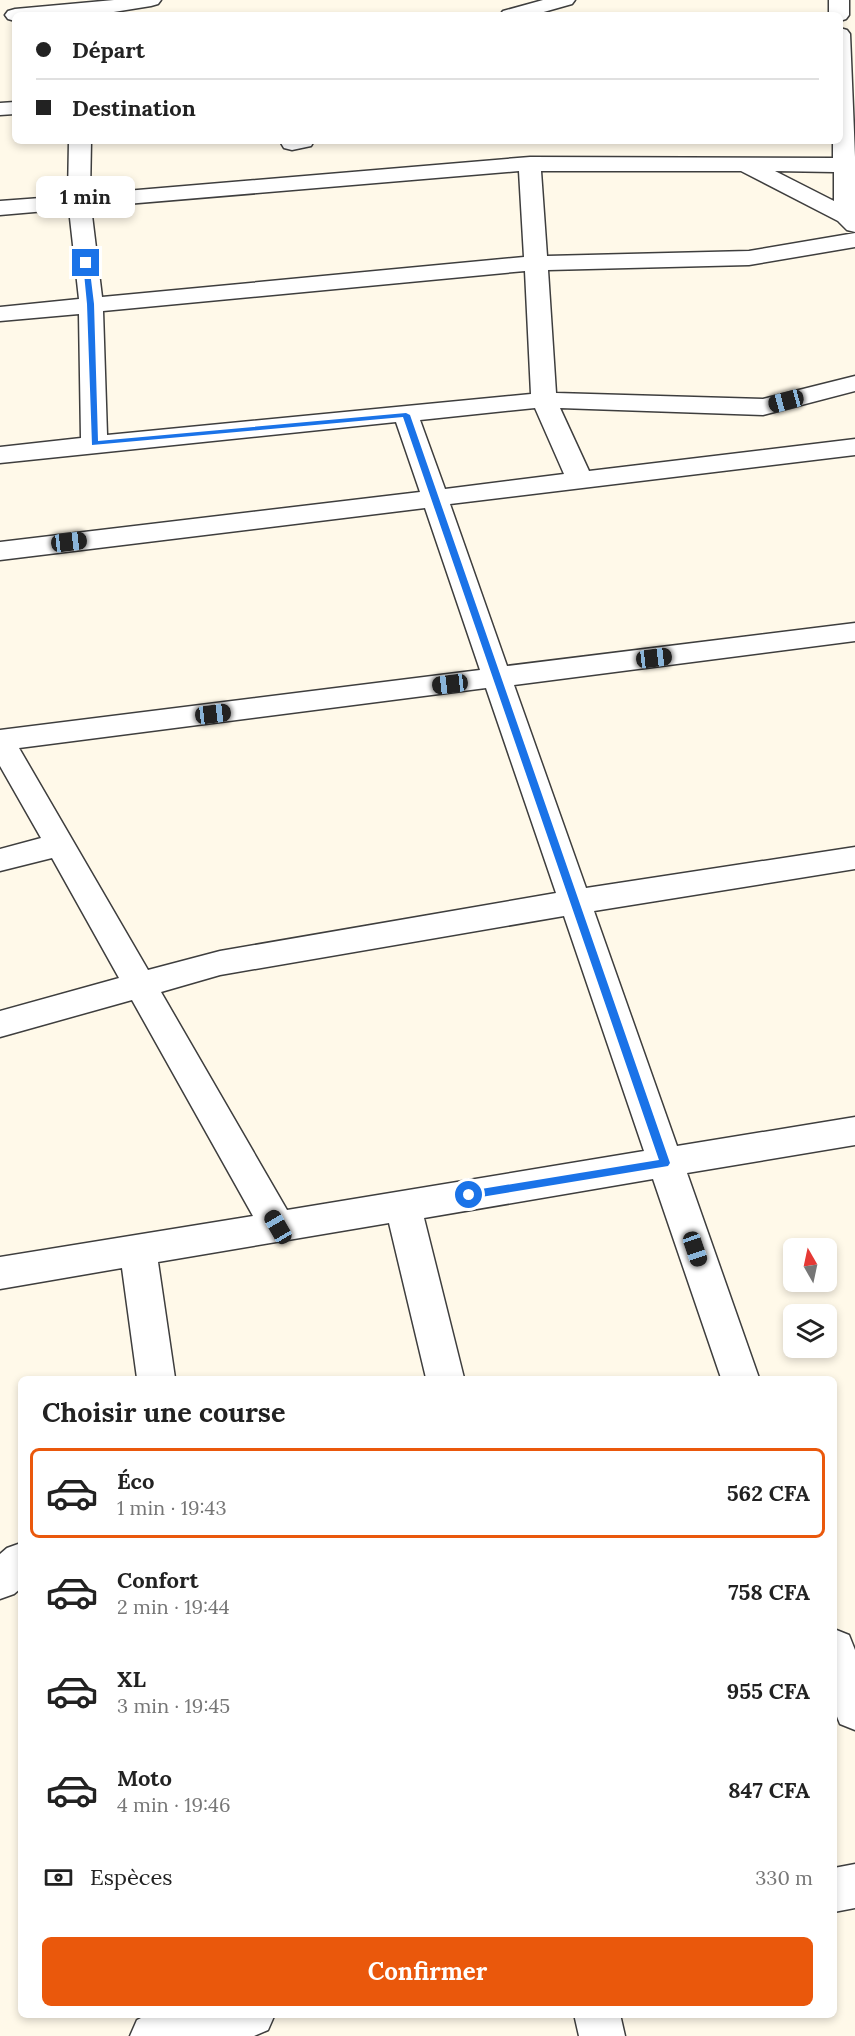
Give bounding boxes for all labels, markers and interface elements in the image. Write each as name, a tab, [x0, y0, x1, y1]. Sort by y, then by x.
text: Départ	[72, 36, 145, 64]
text: Destination	[72, 94, 196, 122]
callout: 1 min	[36, 176, 136, 218]
text: 1 min	[60, 184, 111, 209]
route end	[72, 249, 99, 276]
car	[766, 388, 806, 414]
car	[50, 531, 88, 553]
car	[635, 647, 673, 669]
car	[431, 673, 469, 695]
car	[194, 703, 232, 725]
route start	[455, 1181, 482, 1208]
car	[261, 1207, 295, 1247]
car	[681, 1229, 709, 1269]
north arrow	[783, 1238, 837, 1292]
map controls	[783, 1238, 837, 1358]
button: layers	[783, 1304, 837, 1358]
text: Choisir une course	[42, 1395, 285, 1429]
icon: car	[45, 1466, 99, 1520]
text: Éco	[117, 1467, 154, 1495]
text: 562 CFA	[727, 1479, 810, 1507]
text: 1 min · 19:43	[117, 1495, 227, 1520]
icon: car	[45, 1565, 99, 1619]
text: Confort	[117, 1566, 199, 1594]
text: 758 CFA	[728, 1578, 810, 1606]
text: 2 min · 19:44	[117, 1594, 230, 1619]
icon: car	[45, 1664, 99, 1718]
text: XL	[117, 1665, 146, 1693]
text: 955 CFA	[727, 1677, 810, 1705]
text: 3 min · 19:45	[117, 1693, 230, 1718]
icon: car	[45, 1763, 99, 1817]
text: Moto	[117, 1764, 172, 1792]
text: 847 CFA	[728, 1776, 810, 1804]
text: 4 min · 19:46	[117, 1792, 231, 1817]
icon: cash	[42, 1861, 75, 1894]
text: Espèces	[90, 1863, 173, 1891]
text: 330 m	[755, 1865, 813, 1890]
button: Confirmer	[42, 1937, 813, 2006]

